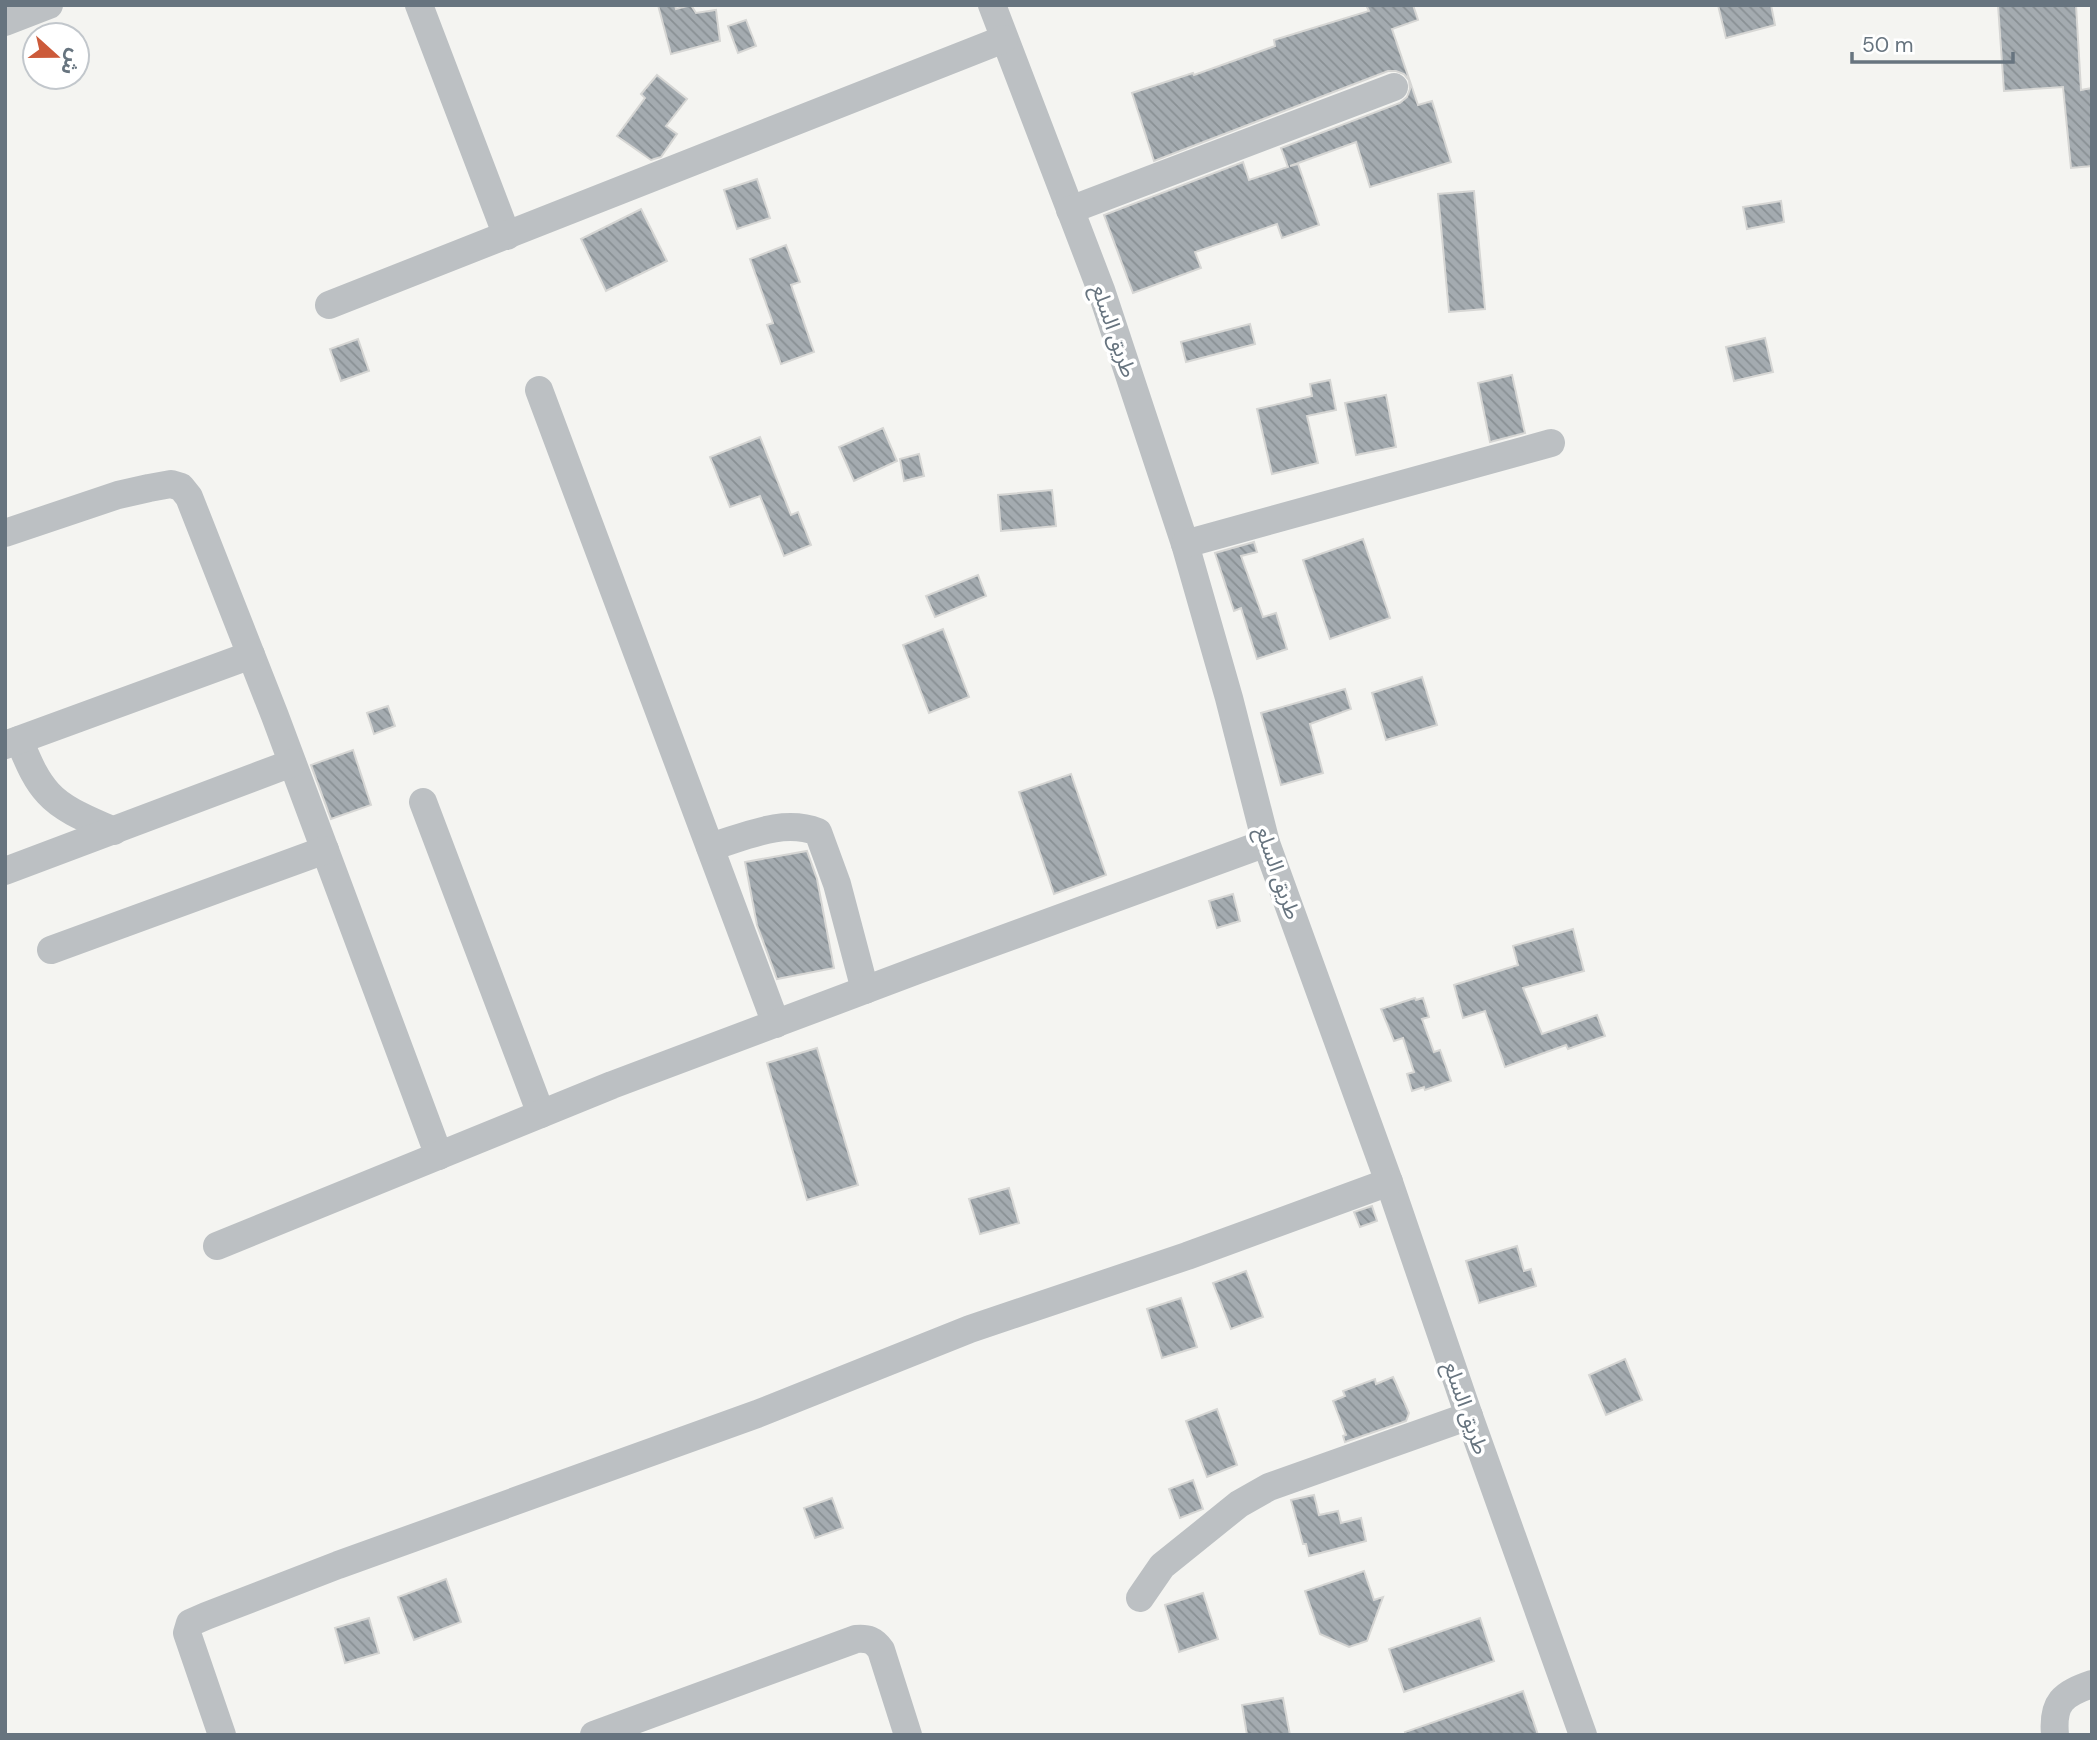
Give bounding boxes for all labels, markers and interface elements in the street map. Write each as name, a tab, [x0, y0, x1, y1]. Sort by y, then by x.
north arrow	[21, 21, 91, 91]
scale bar	[1852, 21, 2013, 65]
text: 50 m	[1862, 31, 1913, 59]
text: ش	[55, 45, 88, 79]
street label: طريق السلع	[1084, 281, 1143, 382]
street label: طريق السلع	[1248, 823, 1307, 924]
street label: طريق السلع	[1436, 1358, 1495, 1459]

